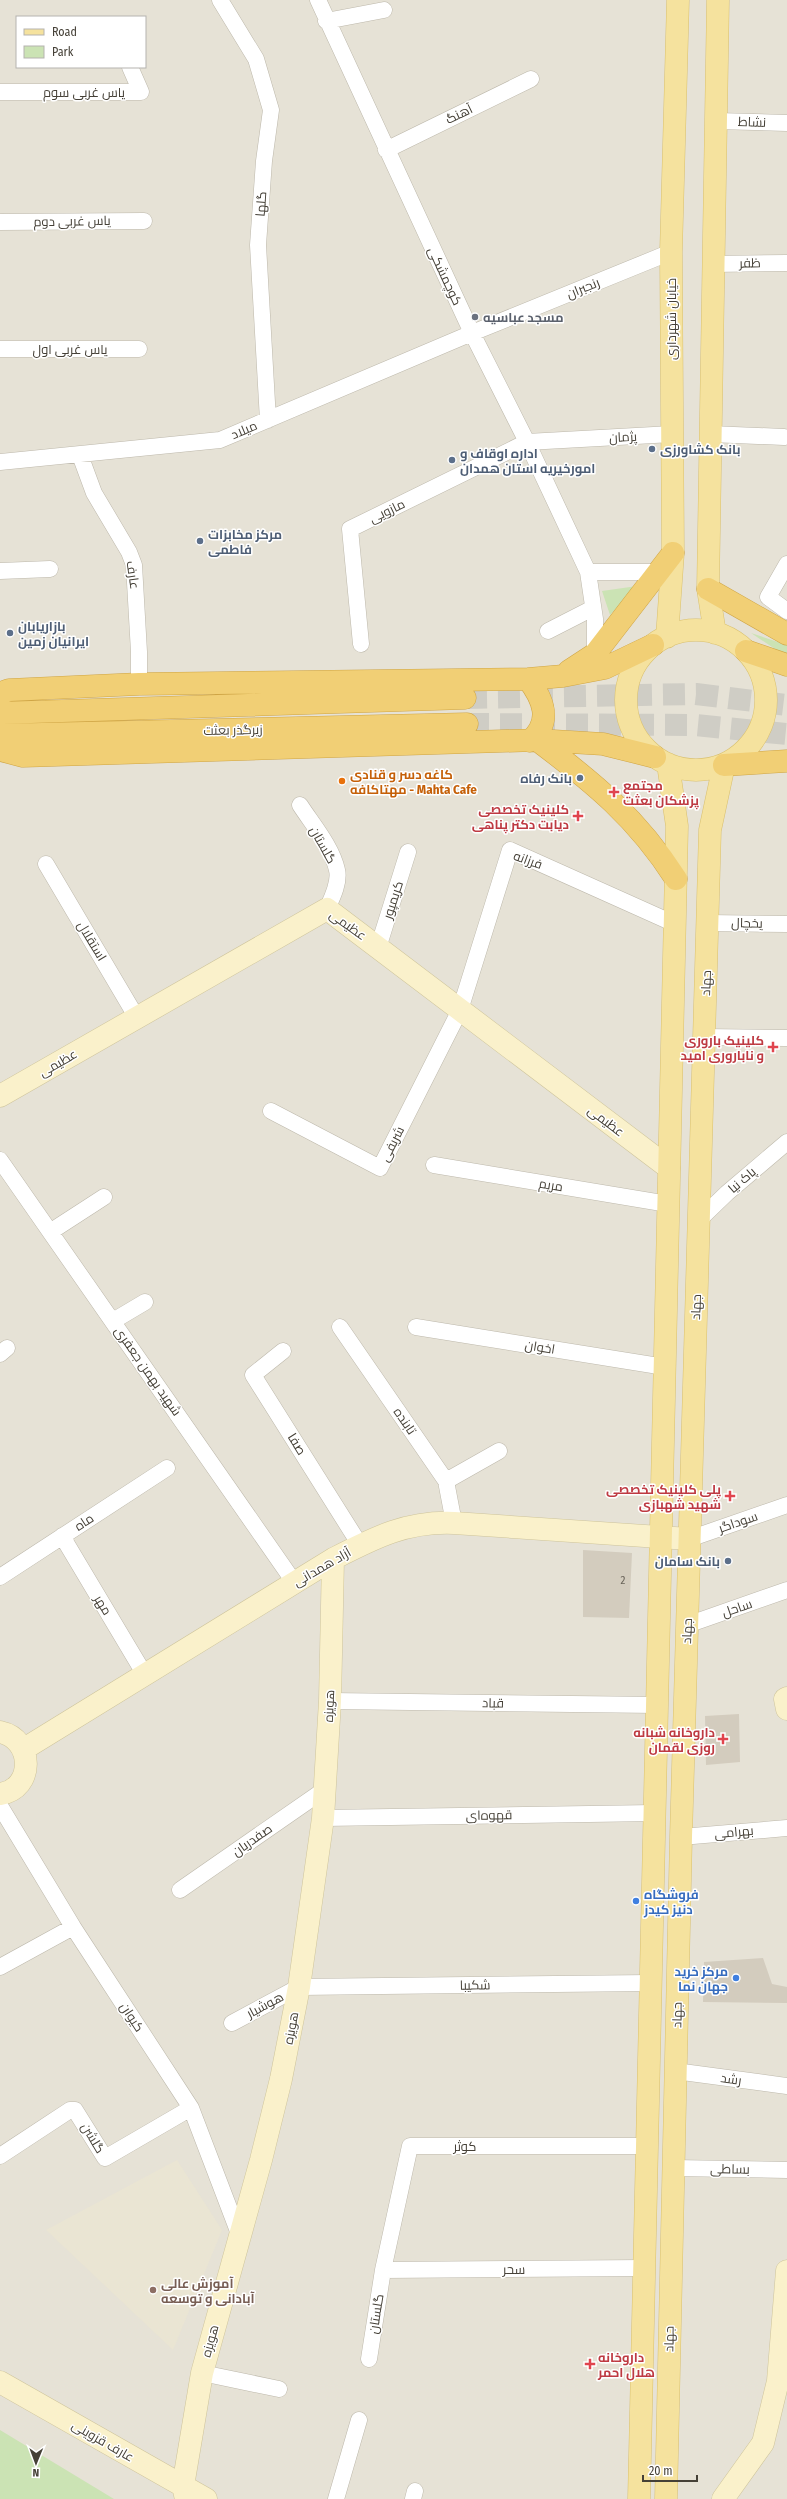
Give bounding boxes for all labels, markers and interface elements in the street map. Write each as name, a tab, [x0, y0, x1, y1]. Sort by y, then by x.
legend	[16, 16, 146, 68]
text: Road	[52, 25, 77, 39]
text: Park	[52, 45, 74, 59]
street label: یاس غربی سوم	[43, 85, 126, 102]
street label: آهنگ	[443, 101, 475, 127]
street label: نشاط	[738, 114, 766, 130]
street label: گلها	[253, 191, 269, 217]
street label: یاس غربی دوم	[33, 213, 111, 231]
street label: کوچمشکی	[423, 244, 465, 308]
street label: ظفر	[738, 255, 761, 271]
street label: رنجبران	[564, 275, 602, 301]
street label: خیابان شهرداری	[664, 278, 679, 360]
place label: مسجد عباسیه	[483, 310, 564, 325]
marker: مسجد عباسیه	[470, 312, 480, 322]
street label: یاس غربی اول	[33, 342, 108, 358]
street label: میلاد	[229, 418, 259, 442]
street label: پژمان	[609, 429, 638, 447]
place label: بانک کشاورزی	[660, 442, 741, 458]
marker: بانک کشاورزی	[647, 444, 657, 454]
place label: اداره اوقاف و امورخیریه استان همدان	[460, 446, 595, 477]
marker: اداره اوقاف و امورخیریه استان همدان	[447, 455, 457, 465]
street label: مازویی	[367, 496, 407, 526]
place label: مرکز مخابزات فاطمی	[208, 527, 282, 557]
marker: مرکز مخابزات فاطمی	[195, 536, 205, 546]
street label: عارف	[124, 560, 142, 590]
place label: بازاریابان ایرانیان زمین	[18, 619, 89, 650]
marker: بازاریابان ایرانیان زمین	[5, 628, 15, 638]
street label: زیرگذر بعثت	[203, 722, 263, 738]
place label: کاغه دسر و قنادی مهتاکافه - Mahta Cafe	[350, 767, 477, 798]
place label: بانک رفاه	[520, 771, 572, 786]
marker: بانک رفاه	[575, 773, 585, 783]
marker: کاغه دسر و قنادی مهتاکافه - Mahta Cafe	[337, 776, 347, 786]
place label: مجتمع پزشکان بعثت	[623, 778, 699, 810]
marker: مجتمع پزشکان بعثت	[608, 786, 620, 798]
place label: کلینیک تخصصی دیابت دکتر پناهی	[472, 802, 569, 834]
marker: کلینیک تخصصی دیابت دکتر پناهی	[572, 810, 584, 822]
street label: گلستان	[307, 824, 339, 866]
street label: فرزانه	[511, 848, 545, 872]
street label: کریمپور	[380, 879, 407, 922]
street label: عظیمی	[327, 907, 369, 943]
street label: یخچال	[731, 915, 763, 933]
street label: استقلال	[73, 918, 110, 964]
street label: جهاد	[698, 970, 714, 996]
place label: کلینیک باروری و ناباروری امید	[681, 1033, 764, 1064]
marker: کلینیک باروری و ناباروری امید	[767, 1041, 779, 1053]
street label: عظیمی	[36, 1046, 80, 1080]
street label: عظیمی	[585, 1103, 627, 1139]
street label: شریفی	[377, 1124, 407, 1164]
street label: پاک نیا	[725, 1164, 761, 1198]
street label: مریم	[538, 1176, 564, 1196]
street label: جهاد	[688, 1294, 704, 1320]
street label: شهید بهمن جعفری	[112, 1323, 184, 1419]
street label: اخوان	[524, 1337, 556, 1357]
street label: تابنده	[391, 1405, 420, 1438]
street label: صفا	[285, 1430, 309, 1458]
place label: پلی کلینیک تخصصی شهید شهبازی	[606, 1482, 721, 1513]
marker: پلی کلینیک تخصصی شهید شهبازی	[724, 1490, 736, 1502]
street label: سوداگر	[715, 1508, 760, 1536]
street label: ماه	[72, 1510, 96, 1534]
street label: آزاد همدانی	[290, 1544, 354, 1590]
place label: بانک سامان	[655, 1554, 720, 1569]
marker: بانک سامان	[723, 1556, 733, 1566]
house number: 2	[621, 1574, 626, 1587]
street label: مهر	[91, 1591, 115, 1618]
street label: ساحل	[720, 1596, 754, 1620]
street label: جهاد	[679, 1618, 695, 1644]
street label: هویزه	[321, 1689, 337, 1723]
street label: قباد	[482, 1695, 504, 1711]
place label: داروخانه شبانه روزی لقمان	[633, 1725, 715, 1756]
marker: داروخانه شبانه روزی لقمان	[718, 1734, 728, 1744]
street label: قهوه‌ای	[466, 1807, 512, 1823]
street label: صفدریان	[229, 1821, 275, 1859]
street label: بهرامی	[714, 1823, 754, 1841]
place label: فروشگاه دنیز کیدز	[643, 1887, 699, 1918]
marker: فروشگاه دنیز کیدز	[631, 1896, 641, 1906]
place label: مرکز خرید جهان نما	[675, 1964, 728, 1995]
marker: مرکز خرید جهان نما	[731, 1973, 741, 1983]
street label: شکیبا	[459, 1977, 491, 1993]
street label: هوشیار	[243, 1989, 286, 2021]
street label: کیوان	[117, 2000, 147, 2034]
street label: جهاد	[669, 2002, 685, 2028]
street label: هویزه	[281, 2010, 301, 2046]
street label: رشد	[719, 2070, 743, 2088]
street label: گلشن	[78, 2120, 108, 2156]
street label: کوثر	[452, 2139, 477, 2154]
street label: بساطی	[710, 2161, 750, 2177]
street label: سحر	[502, 2262, 525, 2277]
place label: آموزش عالی آبادانی و توسعه	[161, 2276, 255, 2307]
marker: آموزش عالی آبادانی و توسعه	[148, 2285, 158, 2295]
street label: گلستان	[365, 2293, 387, 2335]
street label: هویزه	[199, 2323, 221, 2359]
street label: جهاد	[661, 2326, 677, 2352]
place label: داروخانه هلال احمر	[597, 2350, 655, 2381]
marker: داروخانه هلال احمر	[585, 2359, 595, 2369]
street label: عارف قزوینی	[69, 2417, 137, 2465]
north arrow	[16, 2443, 56, 2483]
scale bar	[643, 2457, 697, 2483]
text: 20 m	[649, 2464, 673, 2478]
text: N	[32, 2466, 39, 2479]

